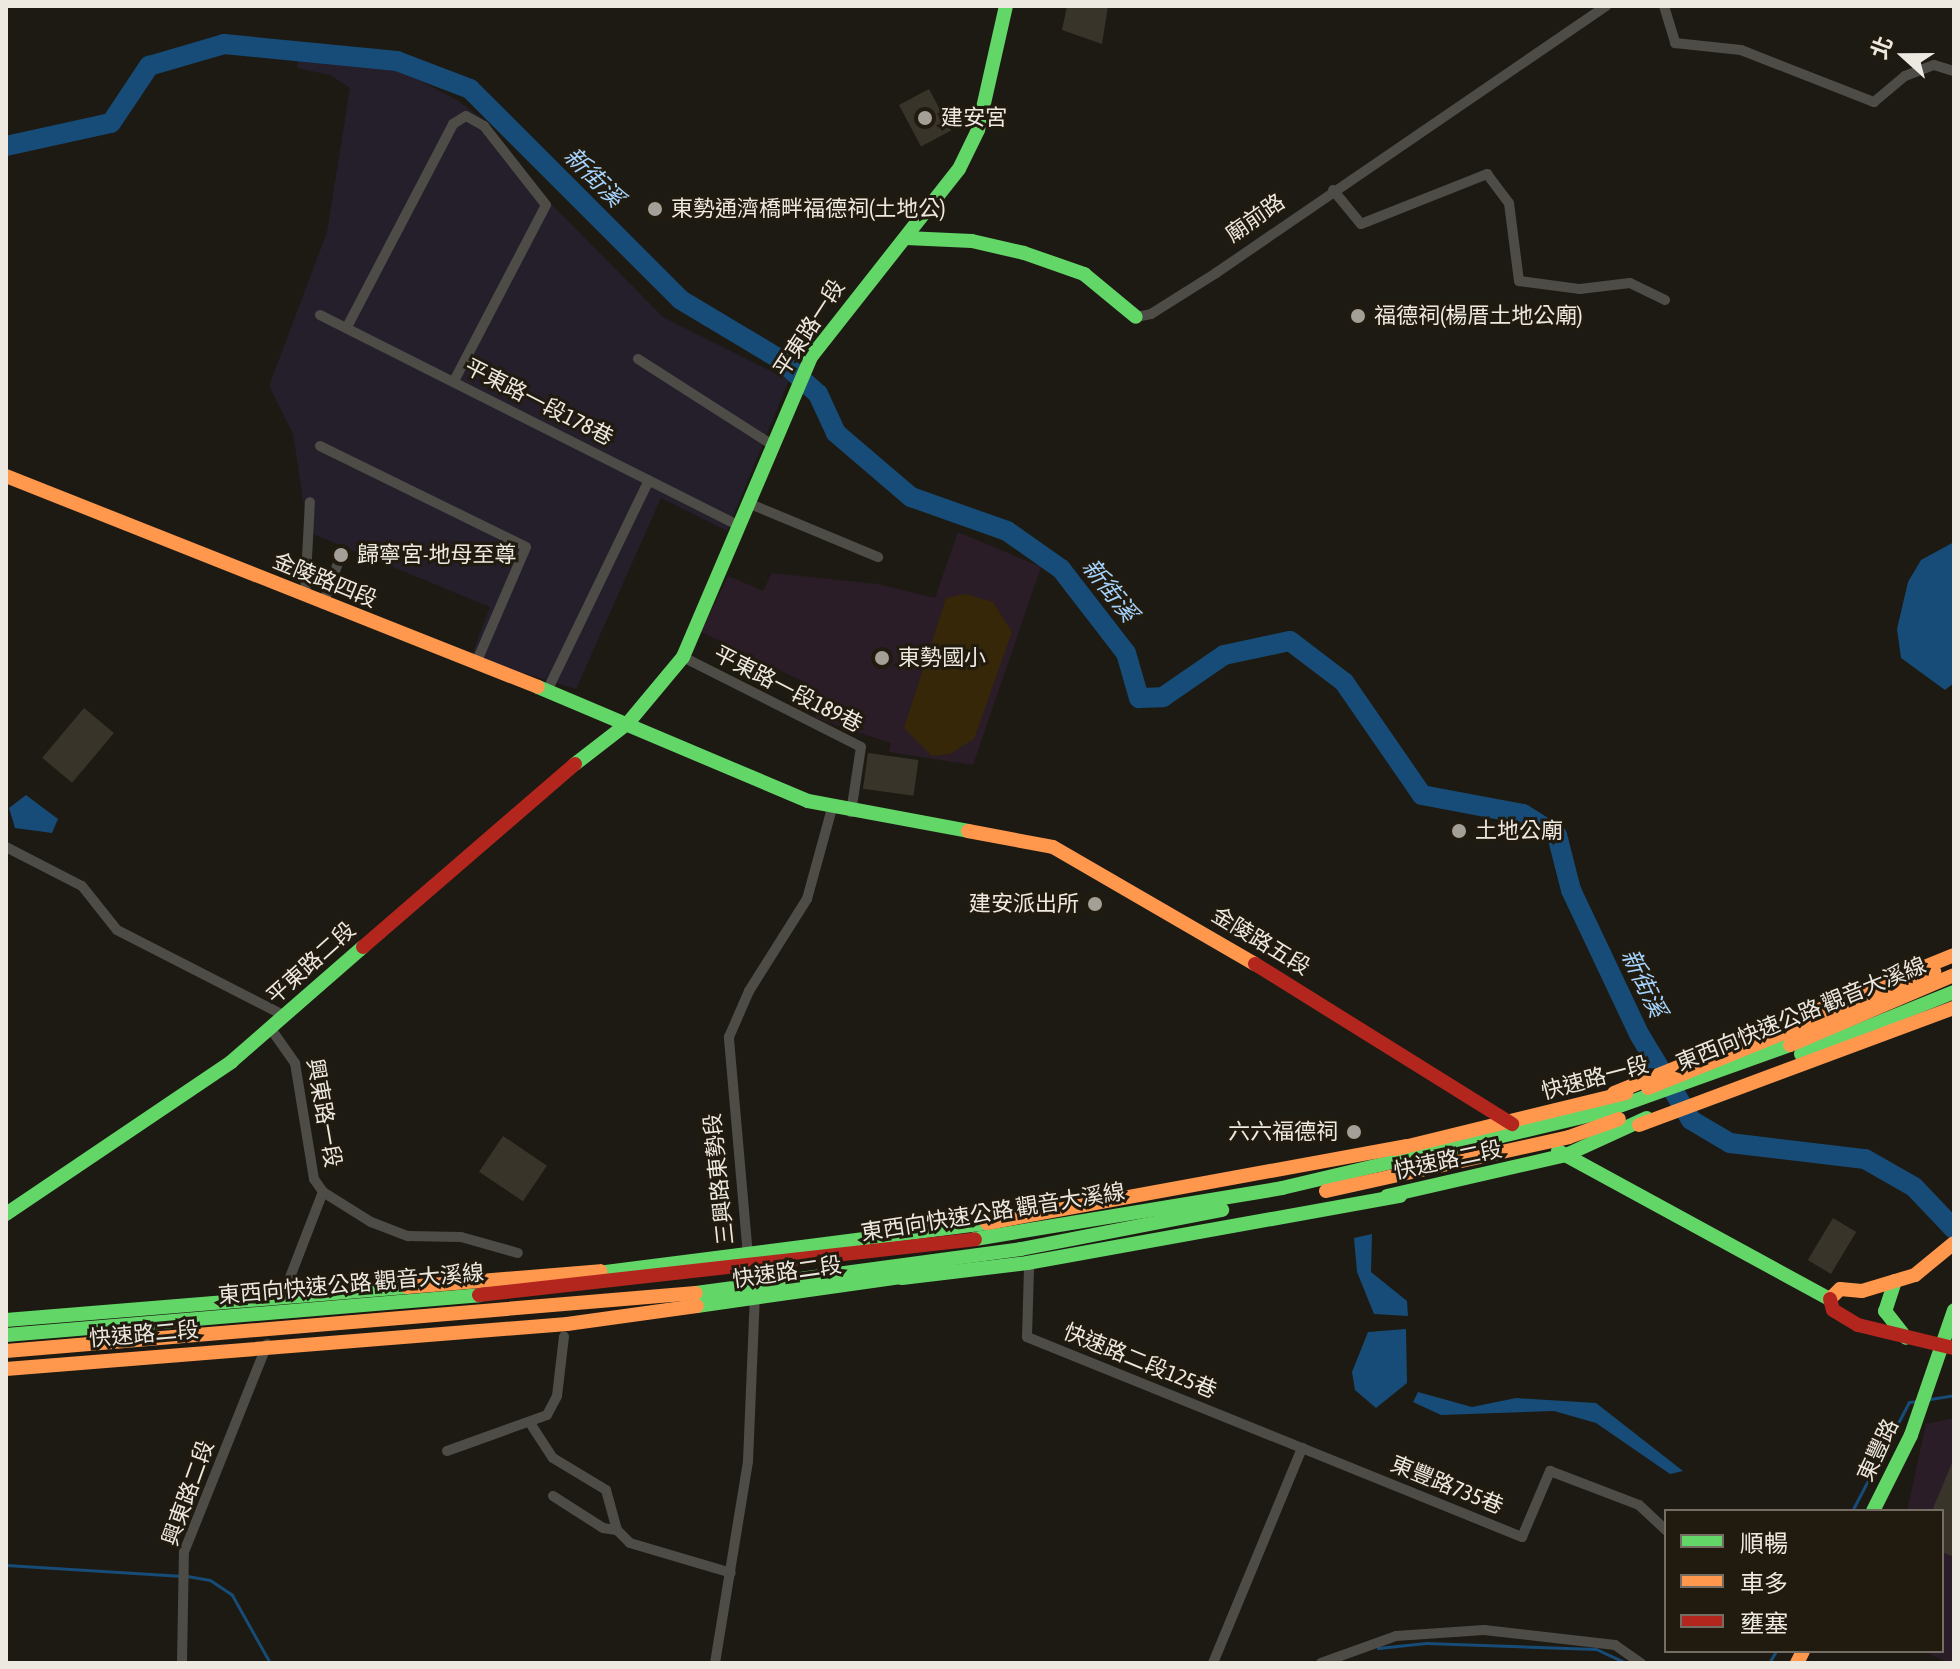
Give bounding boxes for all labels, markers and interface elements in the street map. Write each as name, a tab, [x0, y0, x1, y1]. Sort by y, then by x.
north arrow	[1864, 16, 1944, 96]
text: 北	[1866, 32, 1898, 62]
place label: 建安宮	[941, 105, 1007, 131]
marker: 建安宮	[916, 109, 934, 127]
water label: 新街溪	[558, 141, 630, 213]
street label: 廟前路	[1220, 188, 1290, 248]
place label: 東勢通濟橋畔福德祠(土地公)	[671, 196, 946, 222]
marker: 東勢通濟橋畔福德祠(土地公)	[646, 200, 664, 218]
street label: 平東路一段	[768, 275, 850, 381]
place label: 福德祠(楊厝土地公廟)	[1374, 303, 1583, 329]
marker: 福德祠(楊厝土地公廟)	[1349, 307, 1367, 325]
street label: 平東路一段178巷	[460, 353, 618, 451]
place label: 歸寧宮-地母至尊	[357, 542, 516, 568]
marker: 歸寧宮-地母至尊	[332, 546, 350, 564]
street label: 金陵路四段	[269, 547, 381, 613]
water label: 新街溪	[1076, 553, 1144, 627]
street label: 平東路一段189巷	[709, 640, 867, 738]
place label: 東勢國小	[898, 645, 986, 671]
marker: 東勢國小	[873, 649, 891, 667]
place label: 土地公廟	[1475, 818, 1563, 844]
marker: 土地公廟	[1450, 822, 1468, 840]
place label: 建安派出所	[969, 891, 1079, 917]
marker: 建安派出所	[1086, 895, 1104, 913]
street label: 金陵路五段	[1207, 901, 1315, 981]
street label: 平東路二段	[261, 916, 361, 1010]
water label: 新街溪	[1616, 944, 1672, 1022]
street label: 東西向快速公路 觀音大溪線	[1672, 952, 1930, 1076]
street label: 快速路一段	[1538, 1051, 1652, 1105]
street label: 興東路一段	[301, 1057, 347, 1169]
street label: 三興路東勢段	[699, 1112, 739, 1246]
place label: 六六福德祠	[1228, 1119, 1338, 1145]
marker: 六六福德祠	[1345, 1123, 1363, 1141]
street label: 快速路二段	[1391, 1136, 1505, 1184]
street label: 東西向快速公路 觀音大溪線	[859, 1178, 1127, 1246]
street label: 快速路二段	[731, 1251, 843, 1293]
street label: 東西向快速公路 觀音大溪線	[217, 1259, 485, 1309]
street label: 快速路二段	[88, 1316, 200, 1352]
street label: 快速路二段125巷	[1059, 1318, 1221, 1404]
street label: 東豐路	[1852, 1415, 1904, 1485]
street label: 興東路二段	[157, 1437, 219, 1549]
street label: 東豐路735巷	[1387, 1450, 1507, 1520]
legend	[1664, 1509, 1944, 1653]
text: 順暢	[1740, 1530, 1788, 1557]
text: 車多	[1740, 1570, 1788, 1597]
text: 壅塞	[1740, 1610, 1788, 1637]

